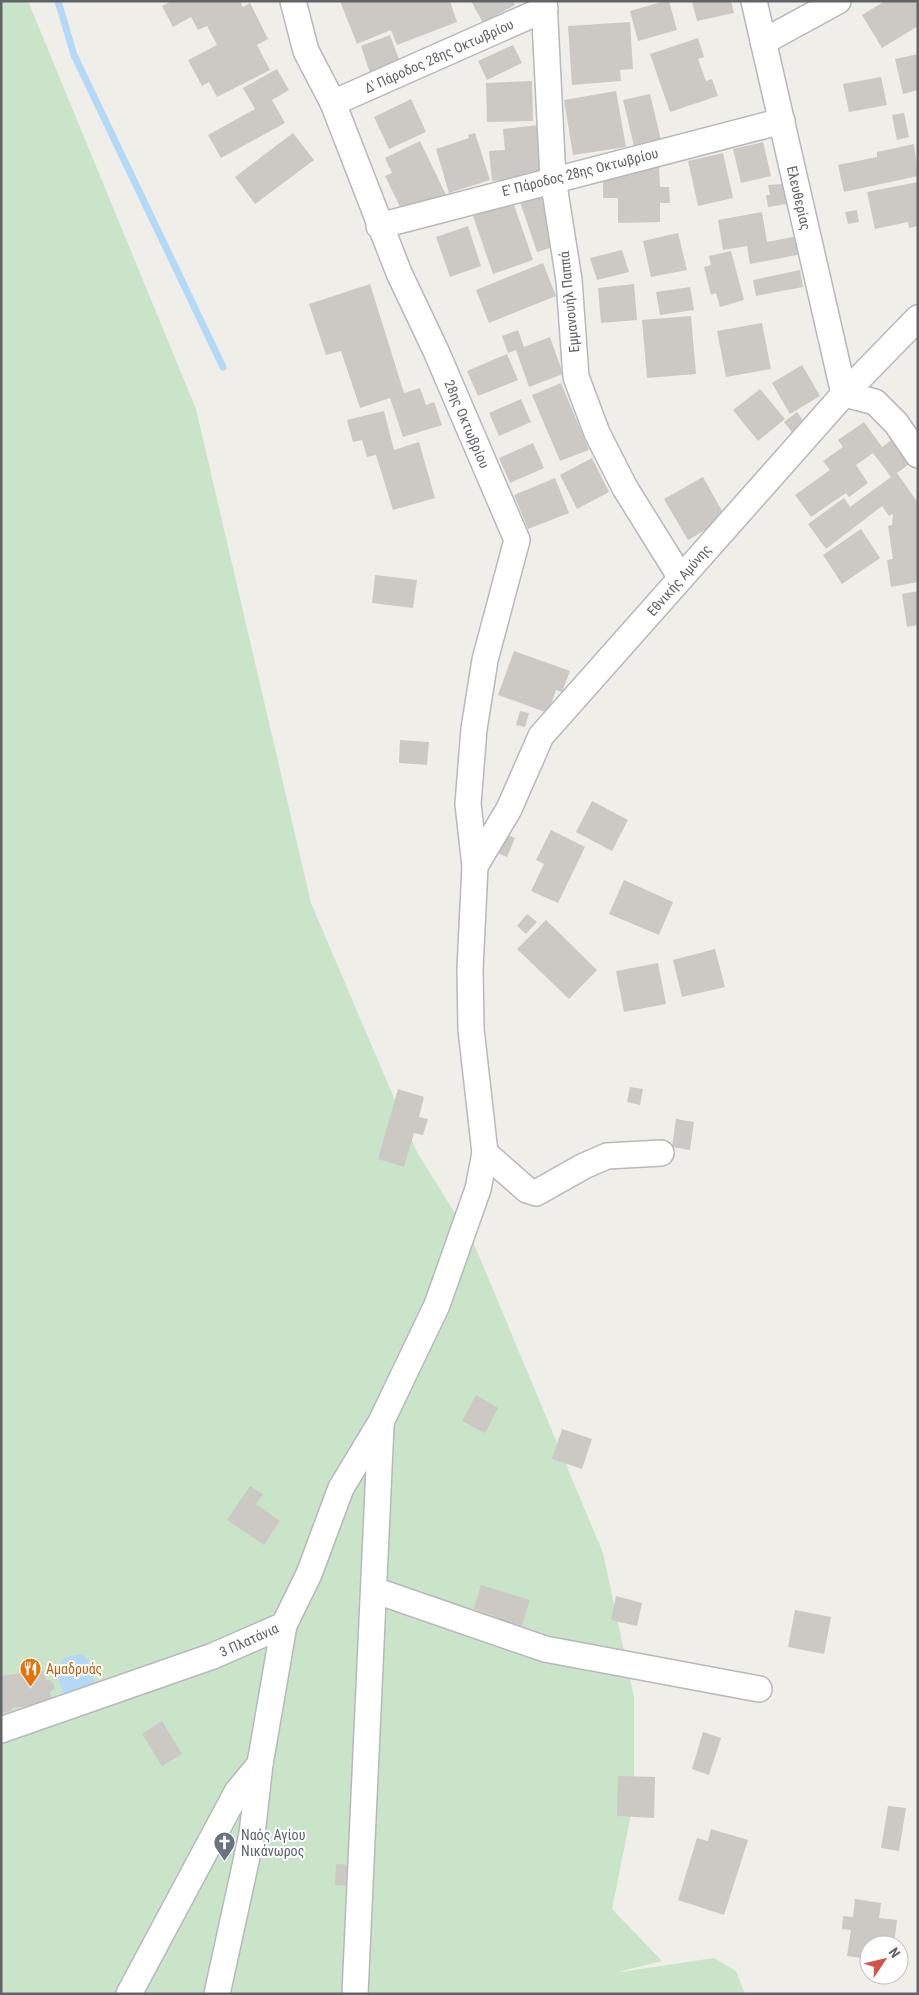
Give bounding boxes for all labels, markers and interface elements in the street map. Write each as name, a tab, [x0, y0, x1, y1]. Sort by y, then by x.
street label: Δ' Πάροδος 28ης Οκτωβρίου	[362, 16, 516, 96]
street label: Ε' Πάροδος 28ης Οκτωβρίου	[500, 145, 660, 199]
street label: Ελευθερίας	[784, 164, 814, 232]
street label: Εμμανουήλ Παππά	[556, 251, 582, 353]
street label: 28ης Οκτωβρίου	[441, 377, 493, 471]
street label: Εθνικής Αμύνης	[644, 541, 714, 619]
street label: 3 Πλατάνια	[217, 1620, 281, 1660]
restaurant icon: Αμαδρυάς	[18, 1657, 42, 1688]
place label: Αμαδρυάς	[46, 1661, 102, 1677]
place label: Ναός Αγίου Νικάνωρος	[241, 1827, 306, 1859]
church icon: Ναός Αγίου Νικάνωρος	[213, 1831, 237, 1862]
north arrow	[859, 1935, 909, 1985]
text: N	[886, 1944, 904, 1961]

